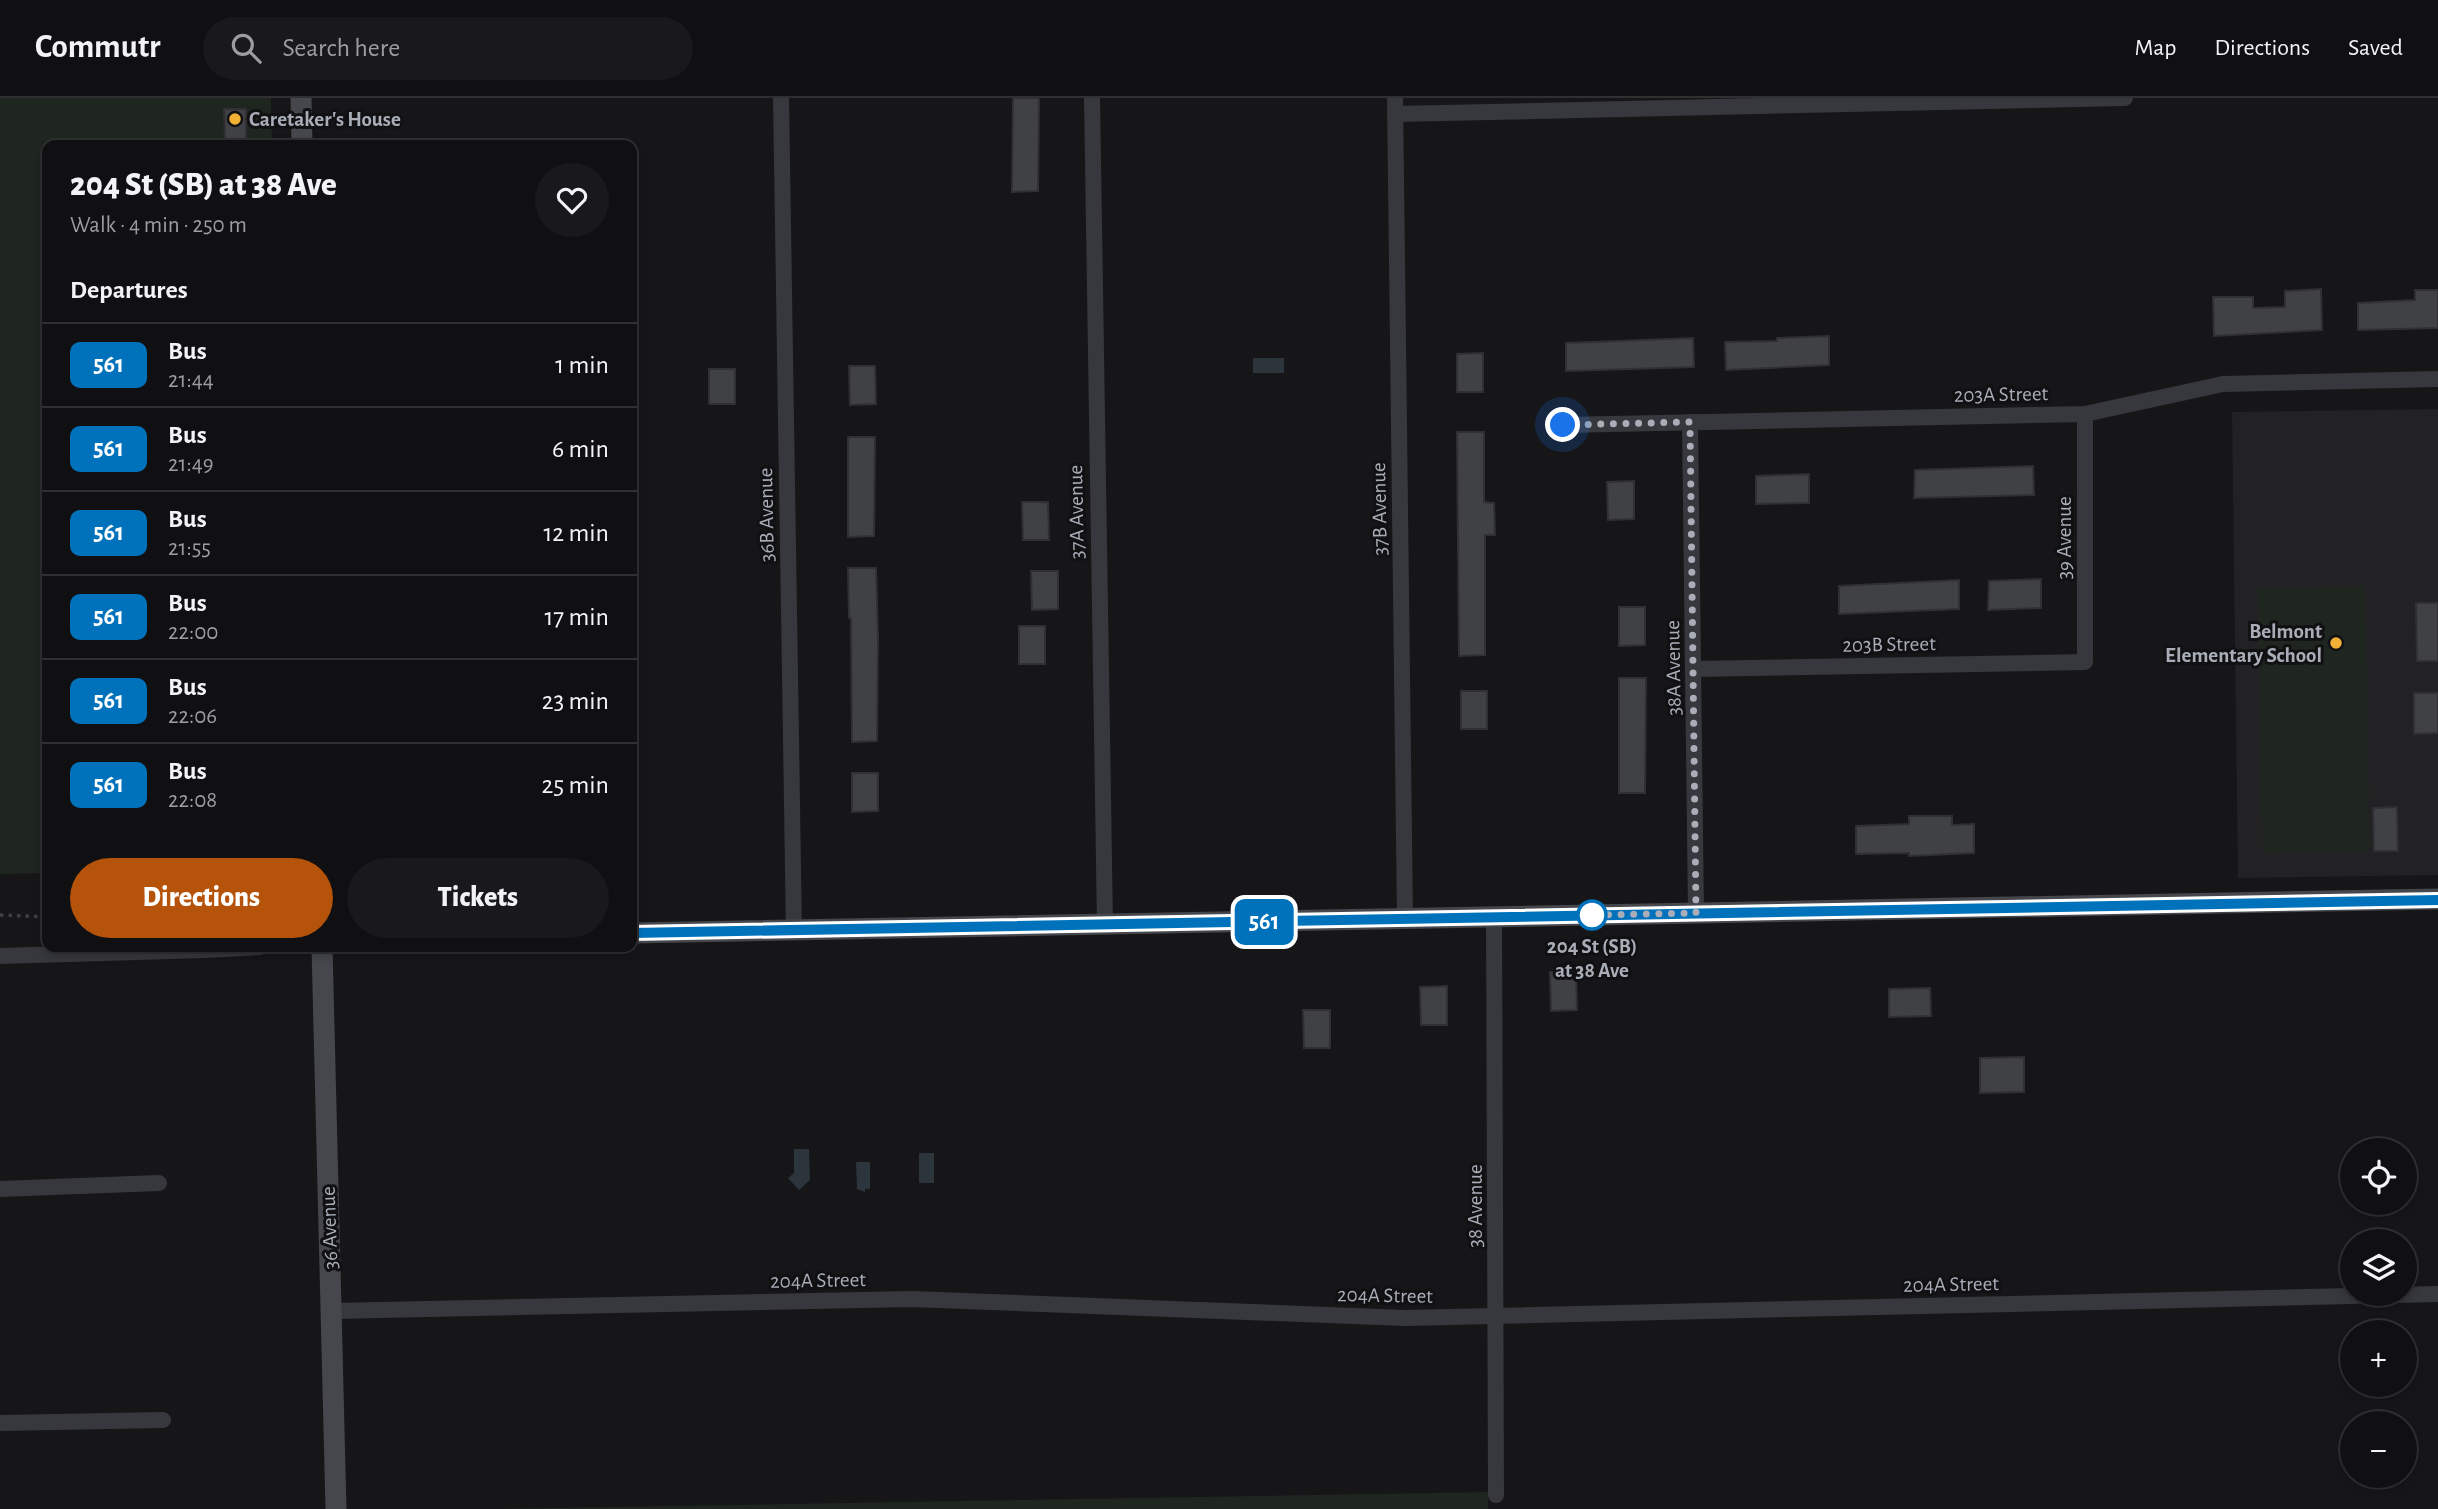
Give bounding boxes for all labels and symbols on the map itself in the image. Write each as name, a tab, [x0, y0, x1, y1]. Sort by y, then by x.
place label: Caretaker's House	[249, 109, 401, 130]
marker: Caretaker's House	[227, 111, 243, 127]
street label: 203A Street	[1954, 383, 2049, 406]
your location	[1545, 407, 1580, 442]
street label: 37B Avenue	[1368, 462, 1391, 556]
street label: 37A Avenue	[1065, 465, 1088, 559]
street label: 36B Avenue	[755, 468, 778, 562]
street label: 39 Avenue	[2054, 496, 2075, 580]
street label: 38A Avenue	[1662, 620, 1685, 716]
place label: Belmont Elementary School	[2165, 621, 2322, 666]
street label: 203B Street	[1842, 633, 1936, 656]
marker: Belmont Elementary School	[2328, 635, 2344, 651]
line badge: 561	[1224, 899, 1304, 945]
marker: 204 St (SB) at 38 Ave	[1577, 900, 1607, 930]
place label: 204 St (SB) at 38 Ave	[1547, 936, 1637, 981]
street label: 38 Avenue	[1465, 1164, 1486, 1248]
street label: 36 Avenue	[318, 1186, 341, 1270]
street label: 204A Street	[770, 1269, 866, 1292]
street label: 204A Street	[1903, 1273, 1999, 1296]
street label: 204A Street	[1337, 1284, 1433, 1307]

